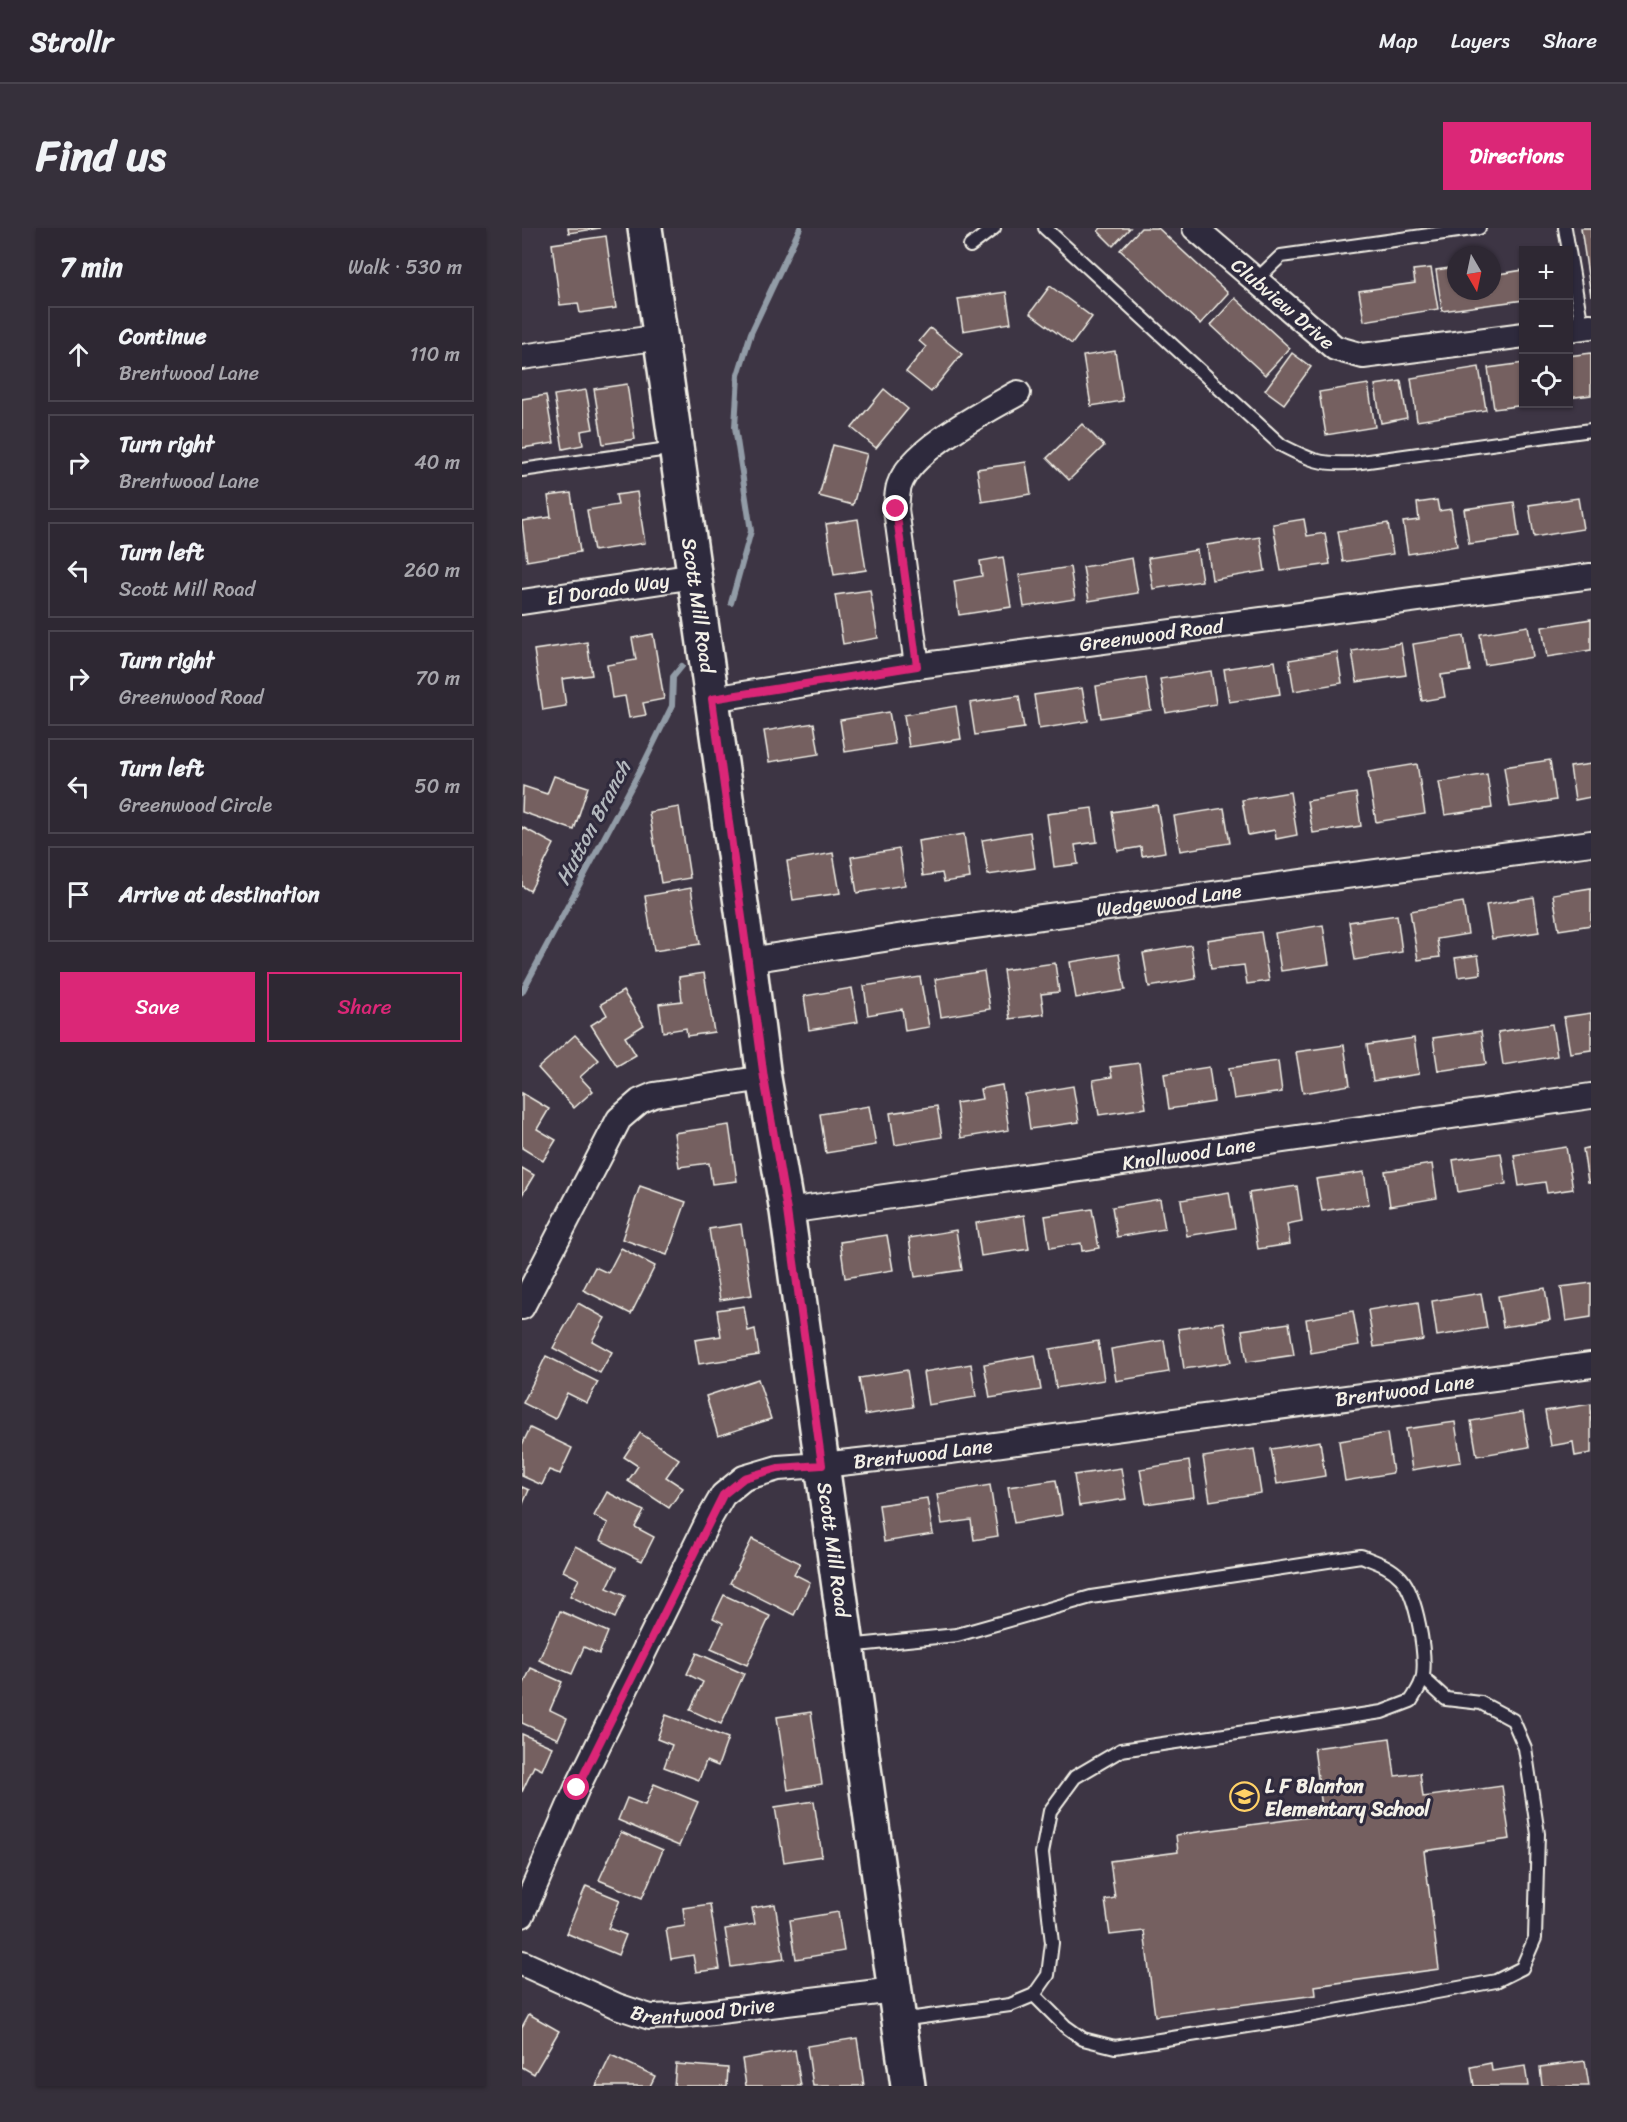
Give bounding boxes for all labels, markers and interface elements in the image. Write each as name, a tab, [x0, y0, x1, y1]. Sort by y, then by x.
text: Strollr	[30, 17, 113, 66]
text: Map	[1379, 22, 1418, 60]
text: Layers	[1451, 22, 1510, 60]
text: Share	[1543, 22, 1597, 60]
text: Find us	[36, 119, 166, 193]
button: Directions	[1443, 122, 1591, 190]
text: 7 min	[60, 244, 123, 290]
north arrow	[1447, 246, 1501, 300]
map controls	[1519, 246, 1573, 408]
button: +	[1519, 246, 1573, 300]
street label: Clubview Drive	[1223, 249, 1343, 359]
text: Walk · 530 m	[348, 250, 462, 285]
button: −	[1519, 300, 1573, 354]
text: Continue	[119, 317, 207, 356]
text: 110 m	[410, 337, 460, 372]
icon: ahead	[62, 338, 95, 371]
button: locate	[1519, 354, 1573, 408]
text: Brentwood Lane	[119, 356, 259, 391]
text: Turn right	[119, 425, 214, 464]
text: 40 m	[414, 445, 460, 480]
icon: right	[62, 446, 95, 479]
text: Brentwood Lane	[119, 464, 259, 499]
route end	[882, 495, 908, 521]
text: Turn left	[119, 533, 204, 572]
street label: Scott Mill Road	[671, 535, 725, 677]
text: 260 m	[404, 553, 460, 588]
icon: left	[62, 554, 95, 587]
street label: El Dorado Way	[544, 563, 673, 616]
text: Scott Mill Road	[119, 572, 255, 607]
street label: Greenwood Road	[1077, 608, 1227, 662]
text: Turn right	[119, 641, 214, 680]
text: 70 m	[415, 661, 460, 696]
icon: right	[62, 662, 95, 695]
text: Greenwood Road	[119, 680, 264, 715]
text: Turn left	[119, 749, 204, 788]
water label: Hutton Branch	[544, 752, 643, 892]
text: 50 m	[415, 769, 460, 804]
icon: left	[62, 770, 95, 803]
text: Greenwood Circle	[119, 788, 272, 823]
street label: Wedgewood Lane	[1094, 873, 1244, 927]
text: Arrive at destination	[119, 875, 320, 914]
icon: arrive	[62, 878, 95, 911]
button: Save	[60, 972, 255, 1042]
button: Share	[267, 972, 462, 1042]
street label: Knollwood Lane	[1120, 1127, 1258, 1181]
street label: Brentwood Lane	[1333, 1364, 1477, 1417]
street label: Brentwood Lane	[852, 1428, 995, 1479]
street label: Scott Mill Road	[807, 1480, 860, 1621]
place label: L F Blanton Elementary School	[1265, 1769, 1431, 1827]
route start	[563, 1774, 589, 1800]
school or university icon: L F Blanton Elementary School	[1228, 1781, 1260, 1813]
street label: Brentwood Drive	[626, 1988, 777, 2035]

